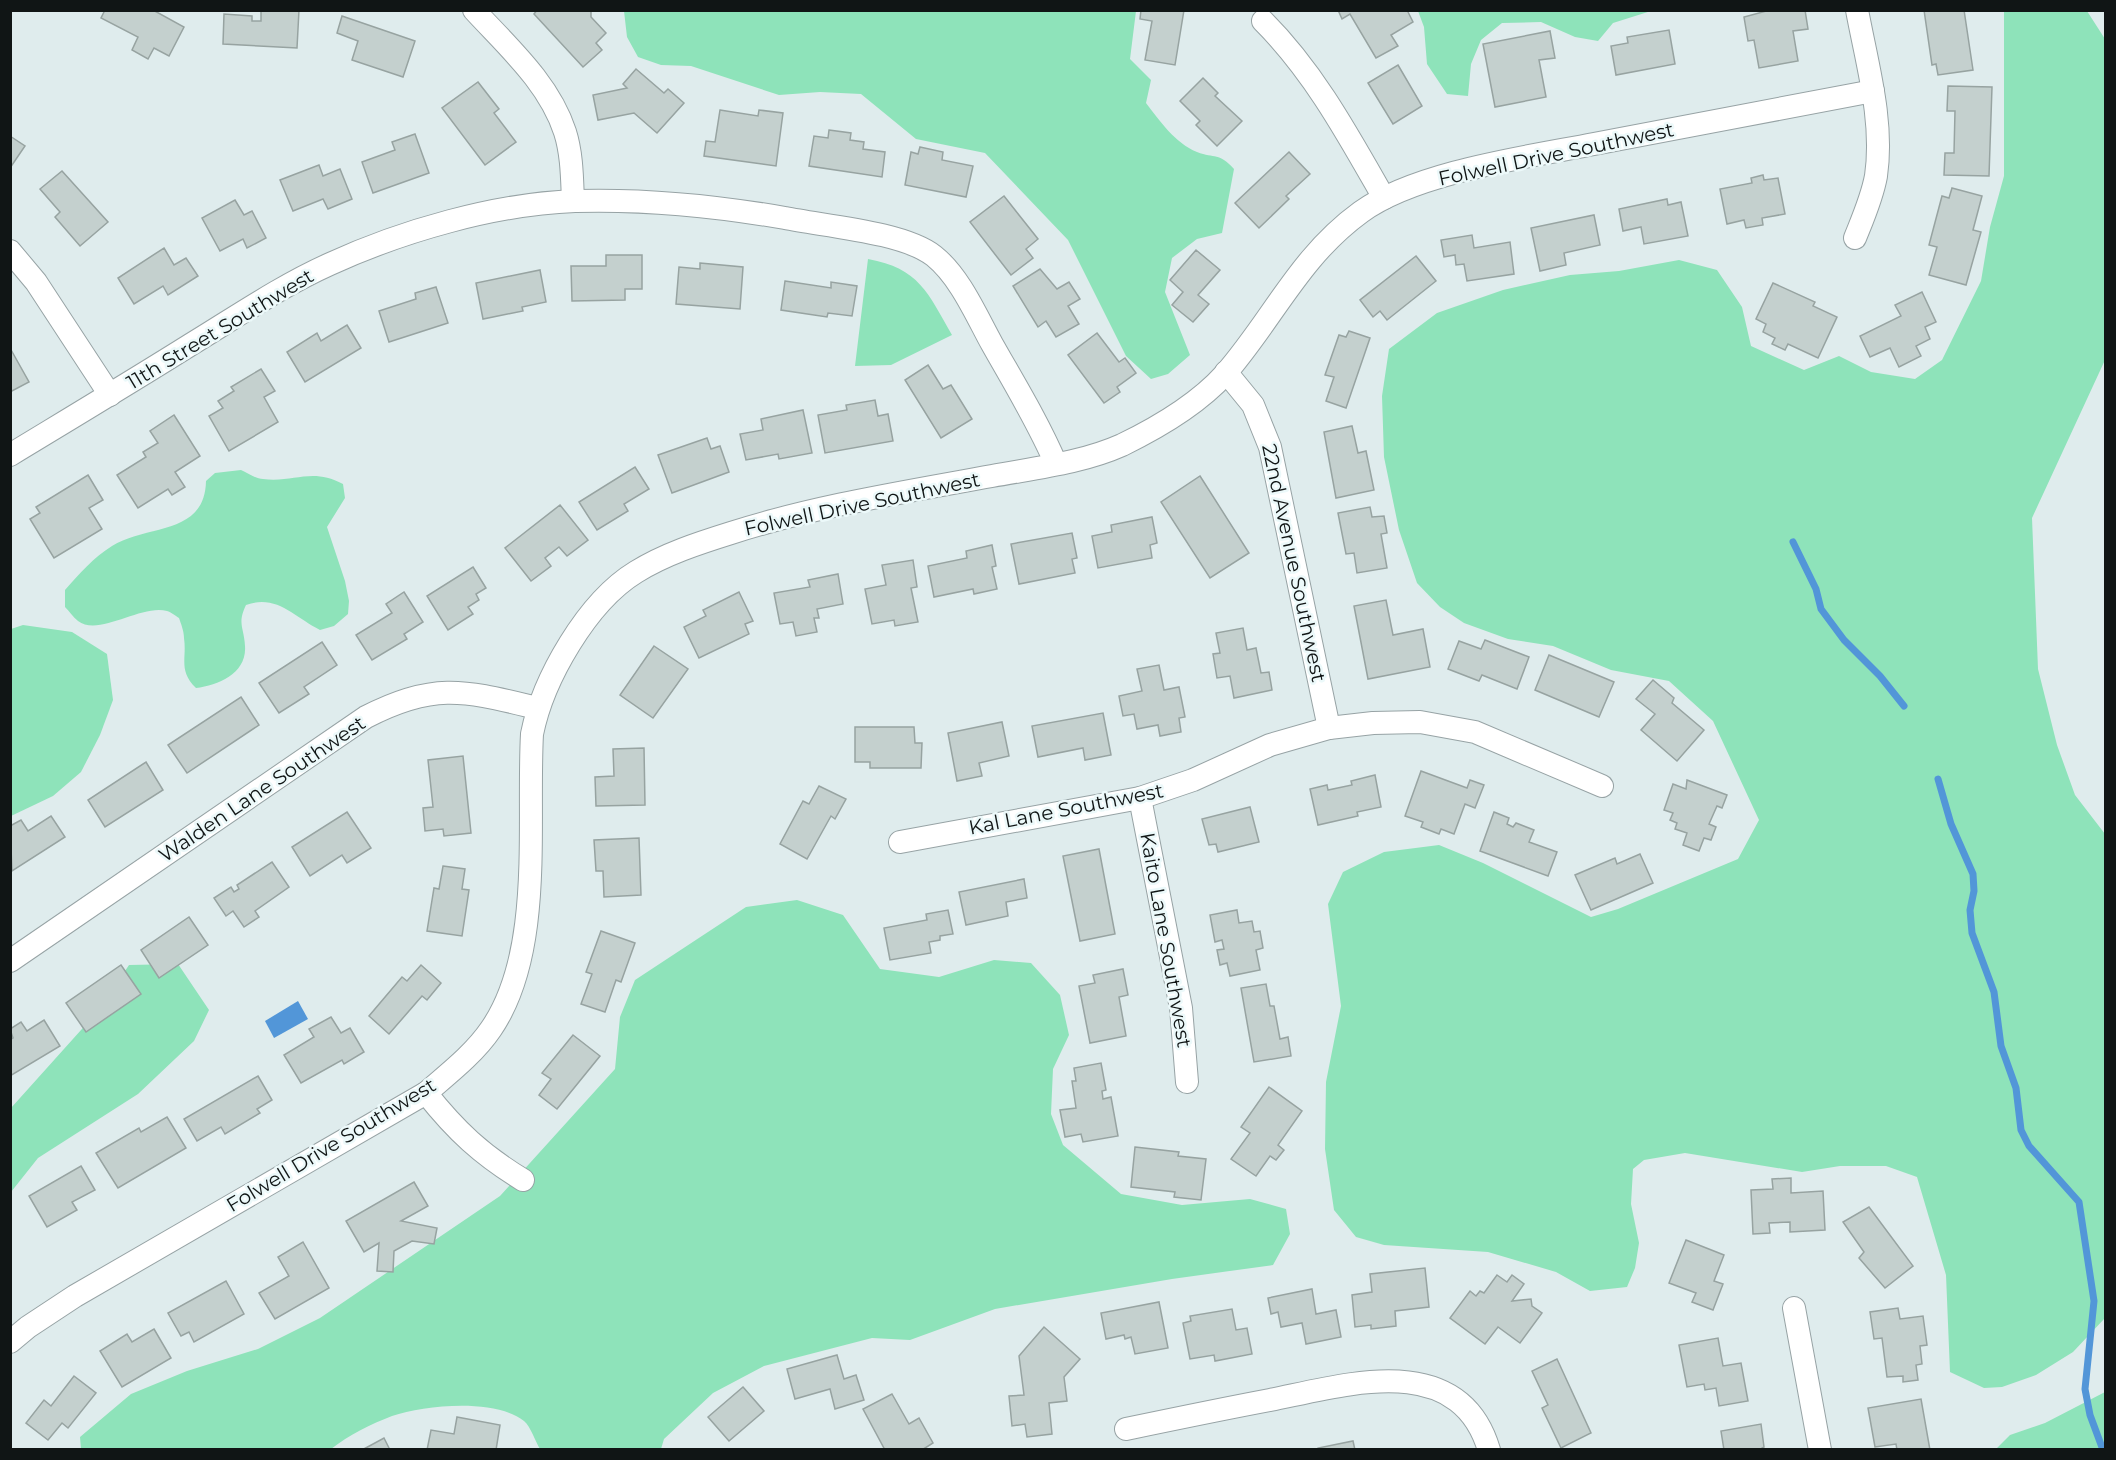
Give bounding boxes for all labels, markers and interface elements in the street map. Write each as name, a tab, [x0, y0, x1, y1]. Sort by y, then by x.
street label: Folwell Drive Southwest	[1436, 117, 1676, 191]
street label: 11th Street Southwest	[122, 264, 318, 394]
street label: 22nd Avenue Southwest	[1257, 442, 1331, 684]
street label: Folwell Drive Southwest	[742, 467, 982, 541]
street label: Walden Lane Southwest	[154, 711, 370, 867]
street label: Kal Lane Southwest	[967, 778, 1165, 840]
street label: Kaito Lane Southwest	[1135, 831, 1197, 1049]
street label: Folwell Drive Southwest	[222, 1073, 440, 1217]

